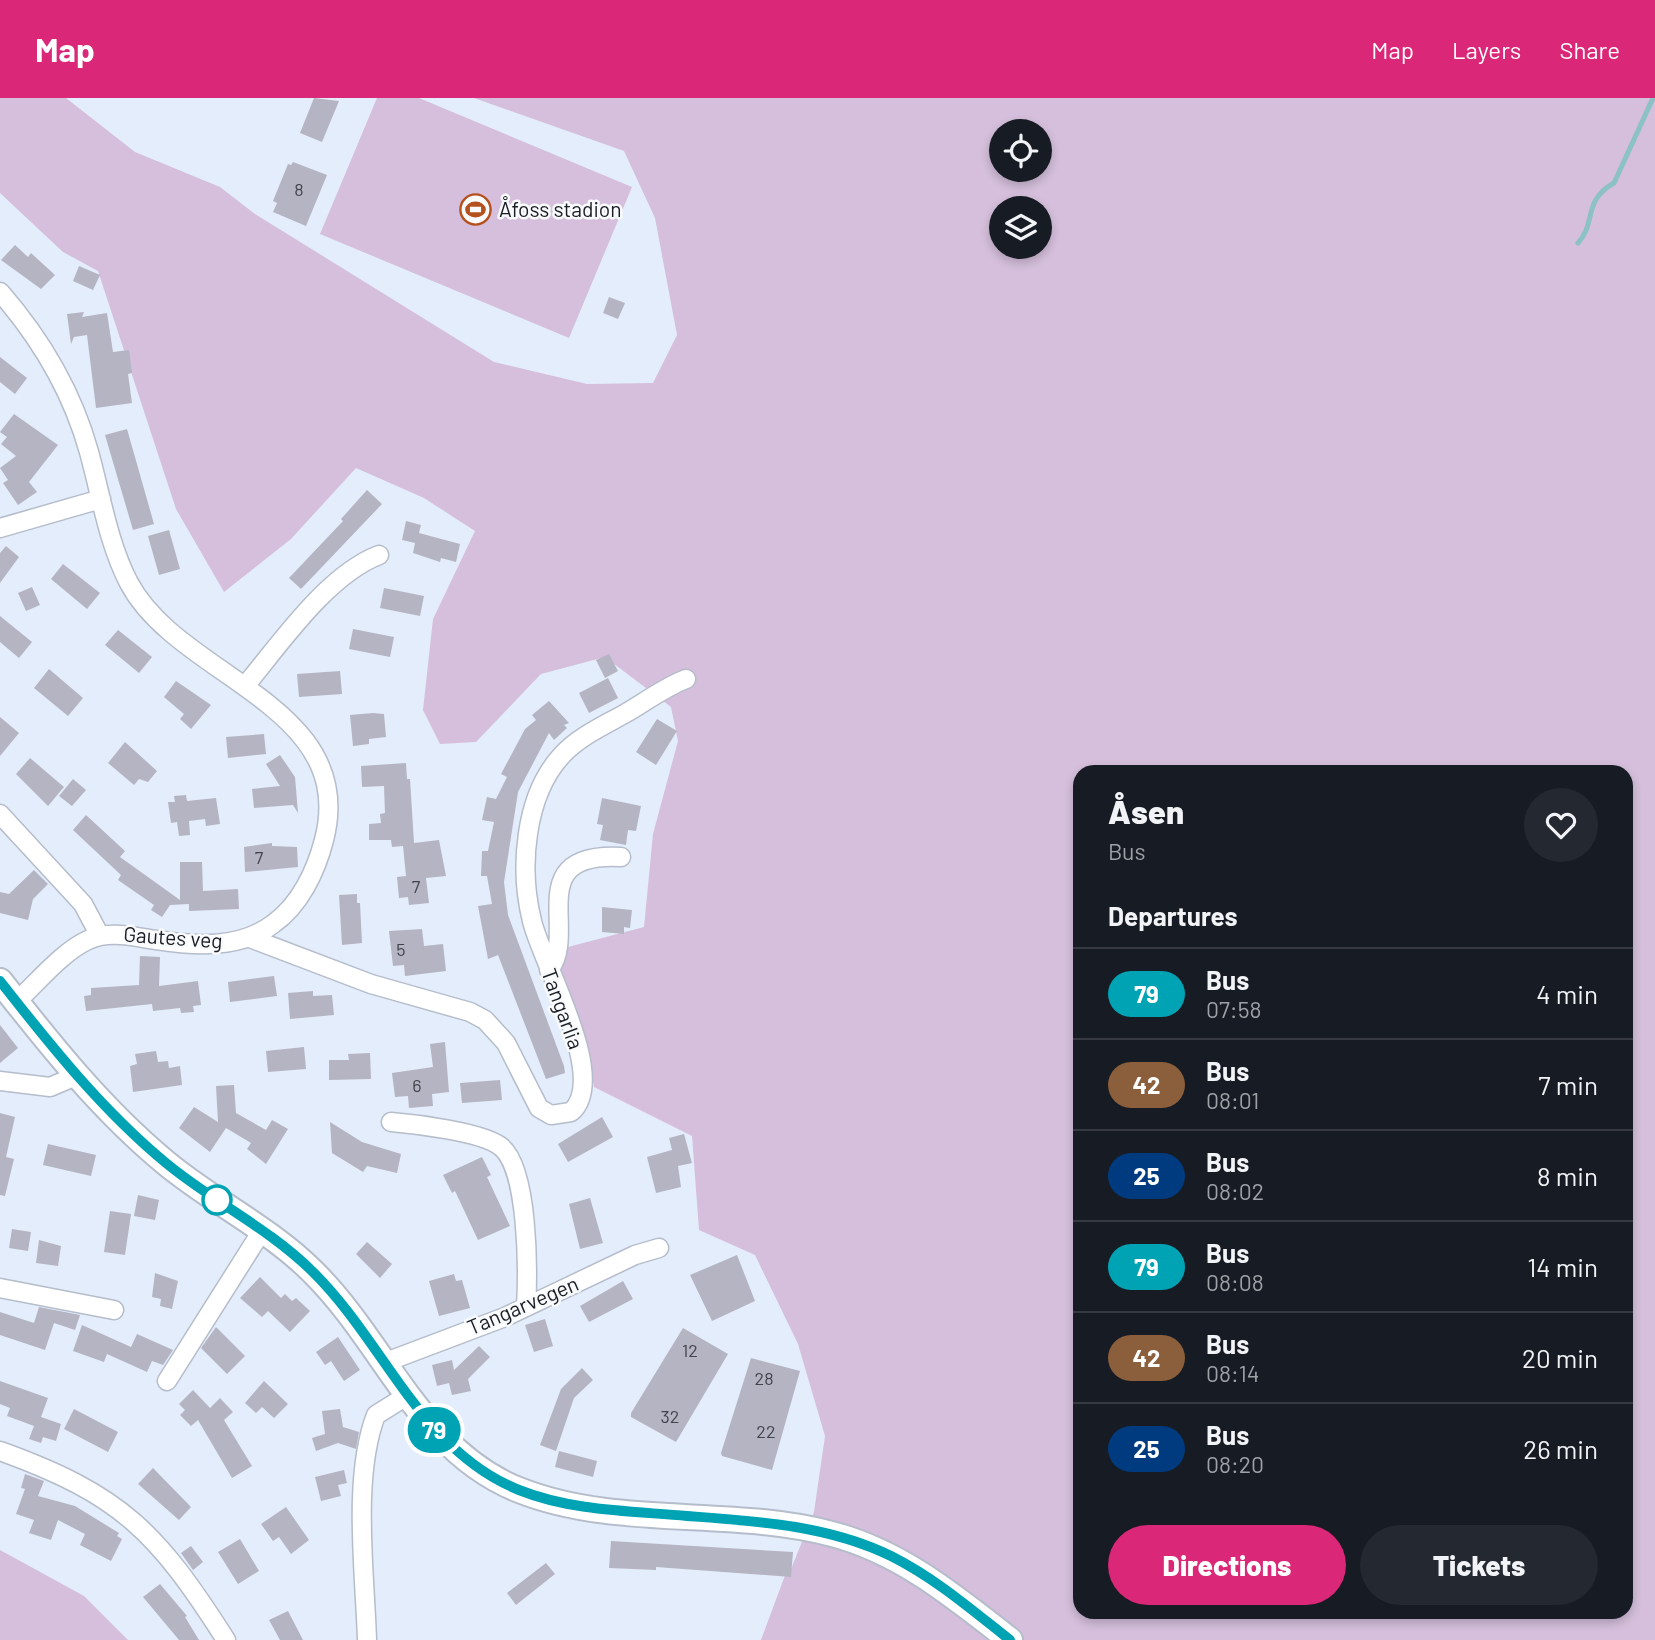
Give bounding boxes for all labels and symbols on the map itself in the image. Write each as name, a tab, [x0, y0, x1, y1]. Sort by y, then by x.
house number: 8	[294, 178, 304, 200]
sports icon: Åfoss stadion	[459, 193, 493, 227]
place label: Åfoss stadion	[499, 196, 622, 221]
house number: 7	[255, 846, 264, 868]
house number: 7	[412, 875, 421, 897]
street label: Gautes veg	[123, 921, 224, 952]
house number: 5	[396, 938, 406, 960]
street label: Tangarlia	[537, 965, 590, 1052]
house number: 6	[412, 1074, 422, 1096]
unlabelled marker	[202, 1185, 232, 1215]
street label: Tangarvegen	[463, 1270, 582, 1339]
house number: 12	[682, 1339, 698, 1361]
house number: 28	[754, 1367, 774, 1389]
house number: 32	[661, 1405, 679, 1427]
line badge: 79	[402, 1407, 466, 1453]
house number: 22	[756, 1420, 776, 1442]

